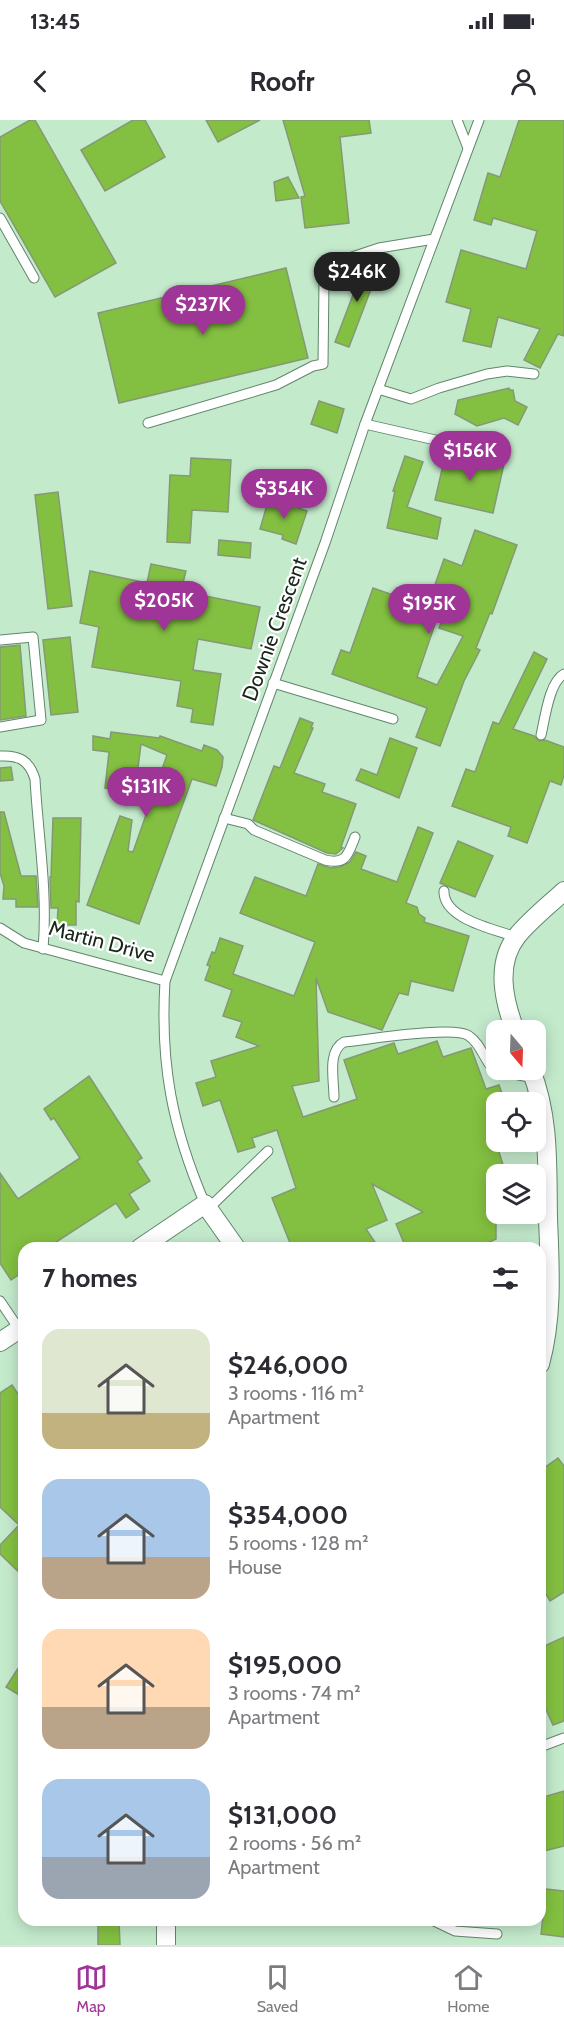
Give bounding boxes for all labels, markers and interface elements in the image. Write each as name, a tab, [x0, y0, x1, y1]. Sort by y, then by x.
text: 13:45	[30, 8, 80, 35]
icon: back	[24, 65, 57, 98]
text: Roofr	[249, 65, 315, 98]
icon: person	[507, 65, 540, 98]
pin: $246K	[315, 252, 399, 303]
text: $246K	[328, 259, 386, 283]
pin: $237K	[161, 285, 245, 336]
text: $237K	[175, 292, 231, 316]
pin: $156K	[428, 431, 512, 482]
text: $156K	[443, 438, 497, 462]
pin: $354K	[242, 469, 326, 520]
text: $354K	[255, 476, 313, 500]
street label: Downie Crescent	[236, 554, 312, 704]
pin: $205K	[122, 581, 206, 632]
pin: $195K	[387, 584, 471, 635]
text: $205K	[134, 588, 194, 612]
text: $195K	[402, 591, 456, 615]
pin: $131K	[104, 767, 188, 818]
text: $131K	[121, 774, 171, 798]
street label: Martin Drive	[46, 915, 158, 967]
north arrow	[486, 1020, 546, 1080]
map controls	[486, 1020, 546, 1224]
button: locate	[486, 1092, 546, 1152]
button: layers	[486, 1164, 546, 1224]
text: 7 homes	[42, 1262, 137, 1294]
icon: filters	[489, 1262, 522, 1295]
text: $246,000	[228, 1349, 348, 1381]
icon: home	[90, 1353, 162, 1425]
text: 3 rooms · 116 m²	[228, 1381, 364, 1405]
text: Apartment	[228, 1405, 320, 1429]
text: $354,000	[228, 1499, 348, 1531]
icon: home	[90, 1503, 162, 1575]
text: 5 rooms · 128 m²	[228, 1531, 369, 1555]
text: House	[228, 1555, 282, 1579]
text: $195,000	[228, 1649, 342, 1681]
icon: home	[90, 1653, 162, 1725]
text: 3 rooms · 74 m²	[228, 1681, 361, 1705]
text: Apartment	[228, 1705, 320, 1729]
text: $131,000	[228, 1799, 337, 1831]
icon: home	[90, 1803, 162, 1875]
text: 2 rooms · 56 m²	[228, 1831, 361, 1855]
text: Apartment	[228, 1855, 320, 1879]
tab: Map	[75, 1961, 108, 2016]
tab: Saved	[257, 1961, 298, 2016]
tab: Home	[447, 1961, 489, 2016]

